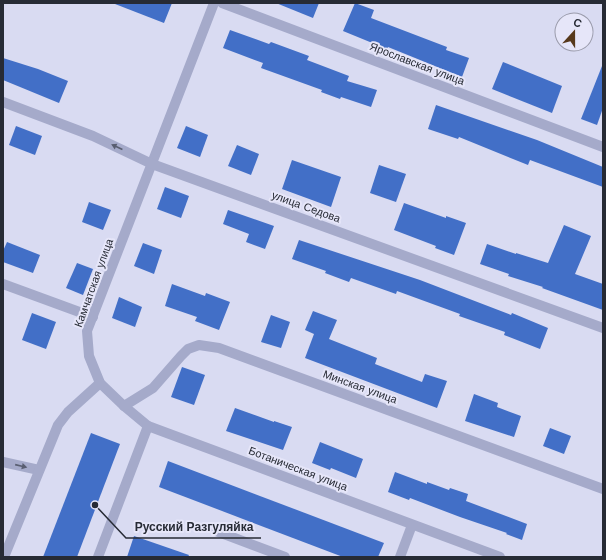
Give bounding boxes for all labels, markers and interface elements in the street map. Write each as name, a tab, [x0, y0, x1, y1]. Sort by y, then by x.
north arrow	[554, 12, 594, 52]
text: С	[571, 16, 583, 31]
street label: Ярославская улица	[368, 40, 467, 88]
one-way arrow	[111, 144, 122, 150]
street label: улица Седова	[270, 189, 343, 226]
street label: Камчатская улица	[72, 236, 116, 329]
street label: Минская улица	[321, 368, 400, 407]
street label: Ботаническая улица	[247, 444, 350, 494]
one-way arrow	[15, 463, 27, 469]
callout: Русский Разгуляйка	[126, 514, 261, 538]
text: Русский Разгуляйка	[135, 520, 254, 534]

